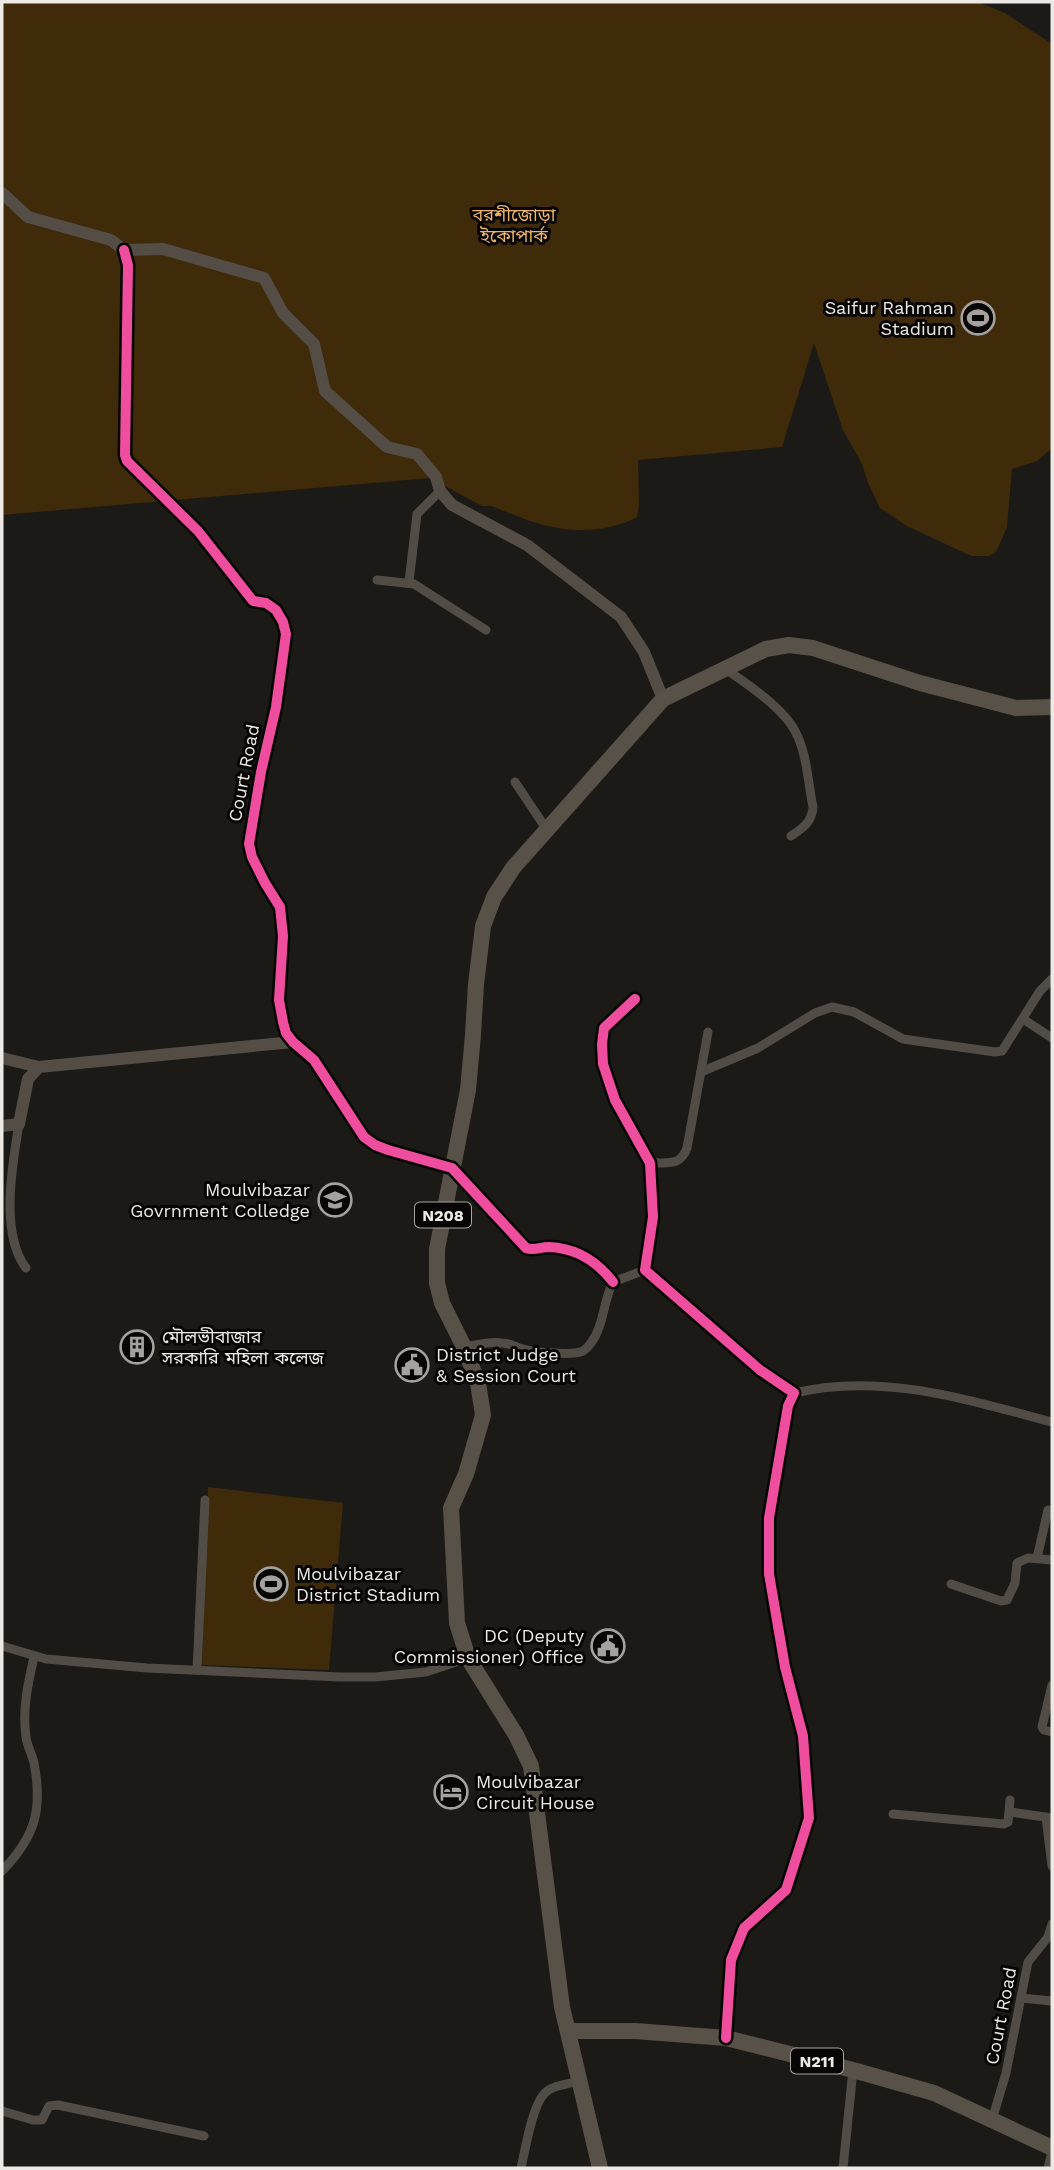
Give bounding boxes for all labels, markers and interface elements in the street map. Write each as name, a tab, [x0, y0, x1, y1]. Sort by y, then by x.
park label: বরশীজোড়া ইকোপার্ক	[472, 204, 556, 246]
place label: Saifur Rahman Stadium	[825, 297, 954, 339]
sports icon: Saifur Rahman Stadium	[959, 299, 997, 337]
street label: Court Road	[224, 722, 263, 823]
place label: Moulvibazar Govrnment Colledge	[130, 1179, 310, 1221]
school or university icon: Moulvibazar Govrnment Colledge	[316, 1181, 354, 1219]
road number: N208	[415, 1203, 471, 1228]
place label: মৌলভীবাজার সরকারি মহিলা কলেজ	[161, 1326, 325, 1368]
building icon: মৌলভীবাজার সরকারি মহিলা কলেজ	[118, 1328, 156, 1366]
place label: District Judge & Session Court	[436, 1344, 576, 1386]
public building icon: District Judge & Session Court	[393, 1346, 431, 1384]
place label: Moulvibazar District Stadium	[296, 1563, 440, 1605]
sports icon: Moulvibazar District Stadium	[252, 1565, 290, 1603]
place label: DC (Deputy Commissioner) Office	[394, 1625, 585, 1667]
public building icon: DC (Deputy Commissioner) Office	[589, 1627, 627, 1665]
place label: Moulvibazar Circuit House	[476, 1771, 595, 1813]
hotel icon: Moulvibazar Circuit House	[432, 1773, 470, 1811]
street label: Court Road	[981, 1965, 1020, 2066]
road number: N211	[791, 2048, 843, 2074]

